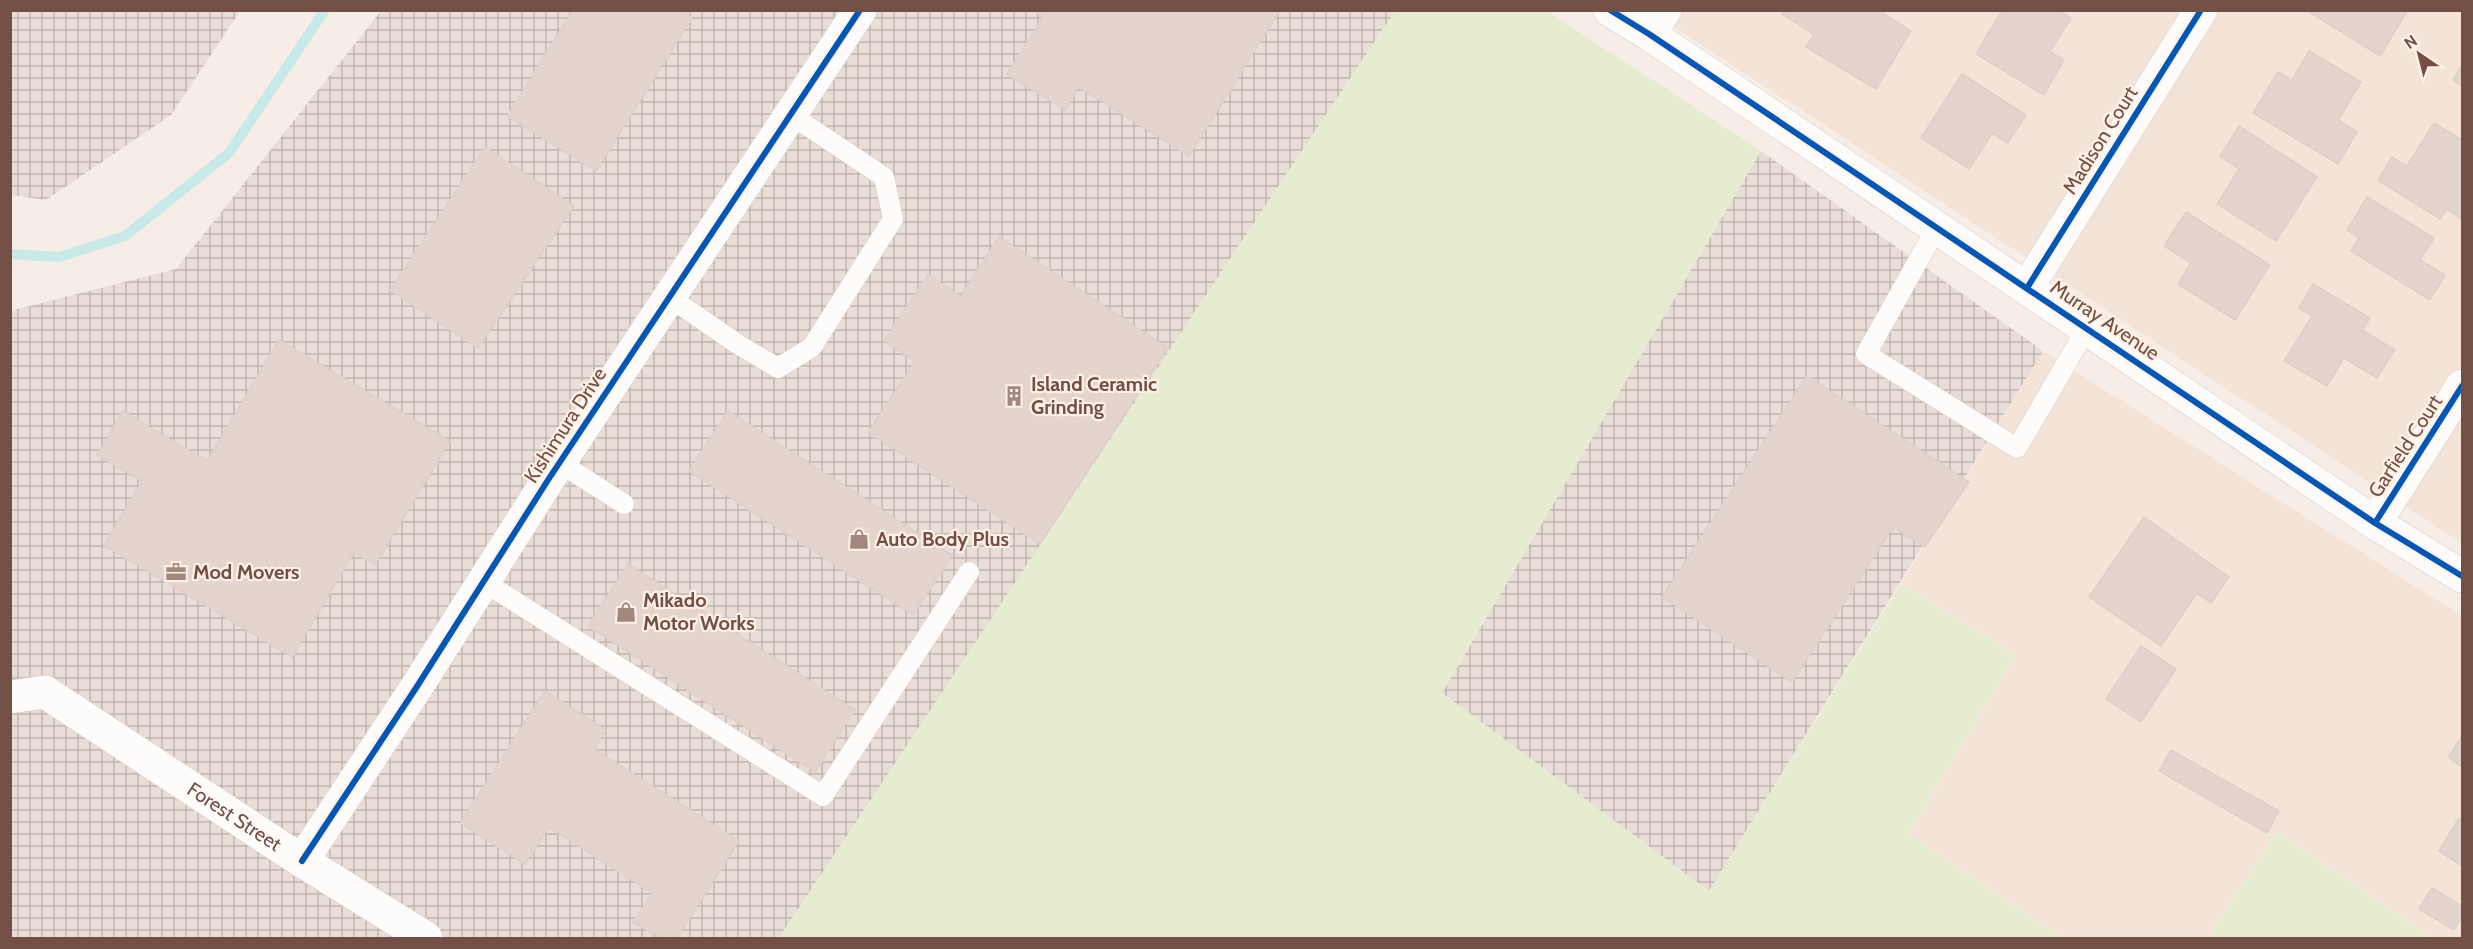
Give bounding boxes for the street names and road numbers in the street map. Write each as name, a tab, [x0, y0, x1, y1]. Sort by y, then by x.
street label: Madison Court	[2057, 81, 2143, 198]
street label: Murray Avenue	[2046, 275, 2164, 365]
street label: Kishimura Drive	[519, 363, 611, 487]
street label: Garfield Court	[2363, 390, 2447, 502]
street label: Forest Street	[183, 777, 286, 856]

